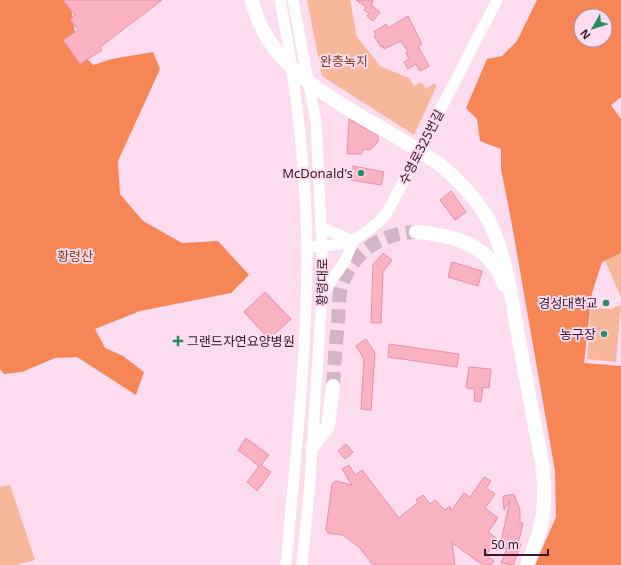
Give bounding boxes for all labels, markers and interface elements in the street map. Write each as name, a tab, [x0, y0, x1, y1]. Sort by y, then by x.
north arrow	[573, 8, 613, 48]
text: N	[576, 26, 593, 43]
park label: 완층녹지	[320, 52, 368, 70]
street label: 수영로325번길	[394, 106, 448, 188]
place label: McDonald's	[282, 164, 353, 182]
marker: McDonald's	[356, 168, 366, 178]
park label: 황령산	[57, 247, 93, 265]
street label: 황령대로	[313, 258, 331, 306]
place label: 경성대학교	[538, 294, 598, 312]
marker: 경성대학교	[601, 298, 611, 308]
place label: 농구장	[560, 325, 596, 343]
marker: 농구장	[599, 329, 609, 339]
place label: 그랜드자연요양병원	[187, 332, 295, 350]
marker: 그랜드자연요양병원	[172, 335, 184, 347]
scale bar	[485, 531, 548, 557]
text: 50 m	[491, 536, 519, 553]

